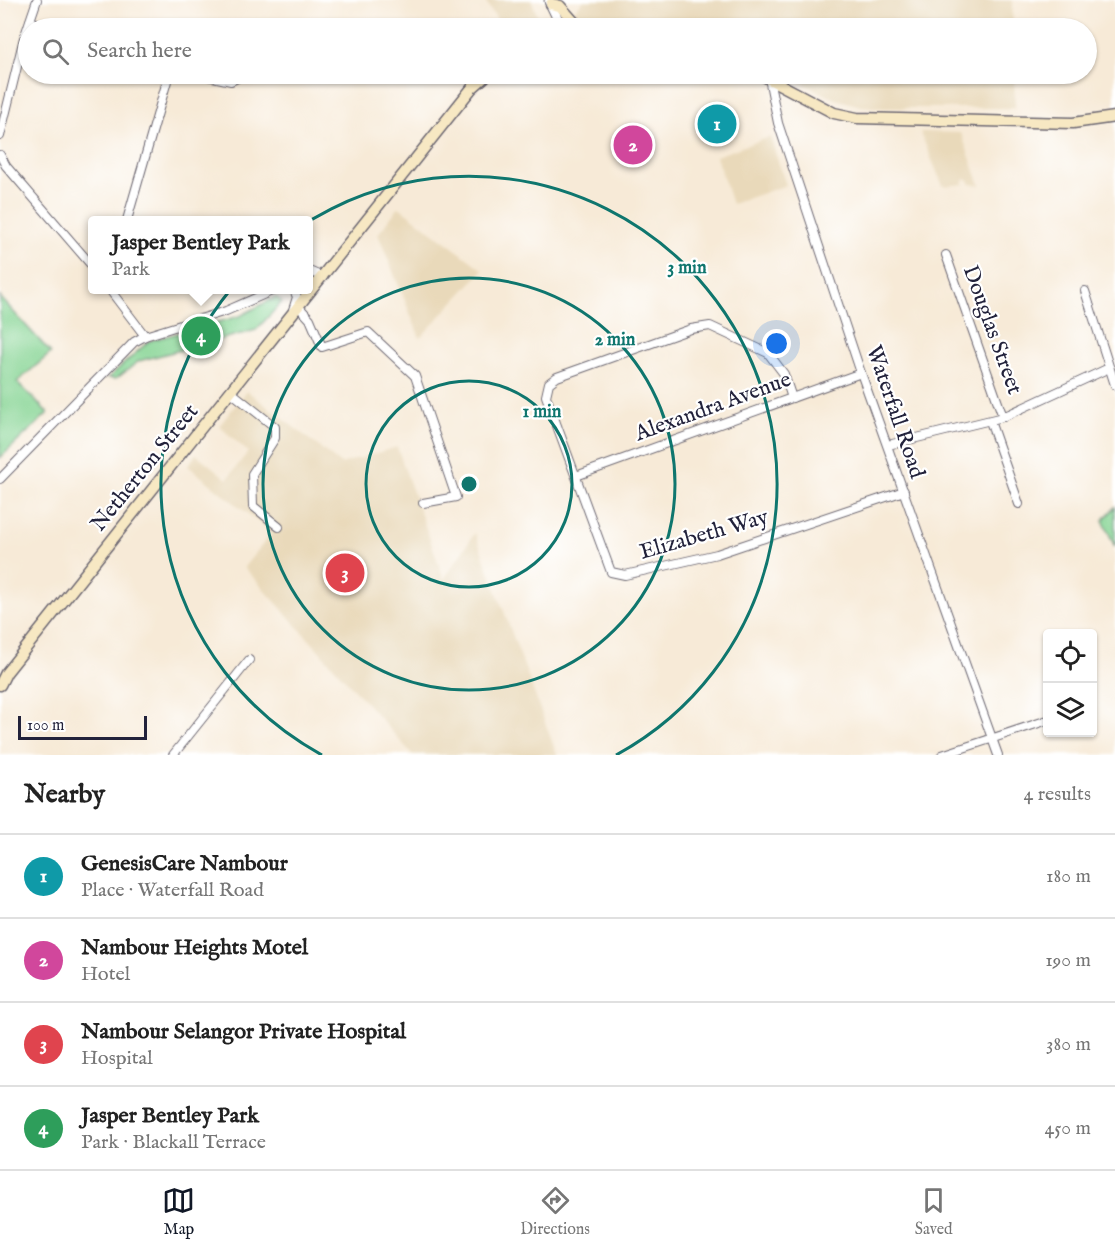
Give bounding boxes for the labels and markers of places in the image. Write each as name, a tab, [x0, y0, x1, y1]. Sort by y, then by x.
pin: 1	[698, 102, 736, 146]
pin: 2	[614, 122, 652, 168]
pin: 4	[182, 314, 220, 358]
centre of rings	[459, 474, 479, 494]
pin: 3	[326, 550, 364, 596]

